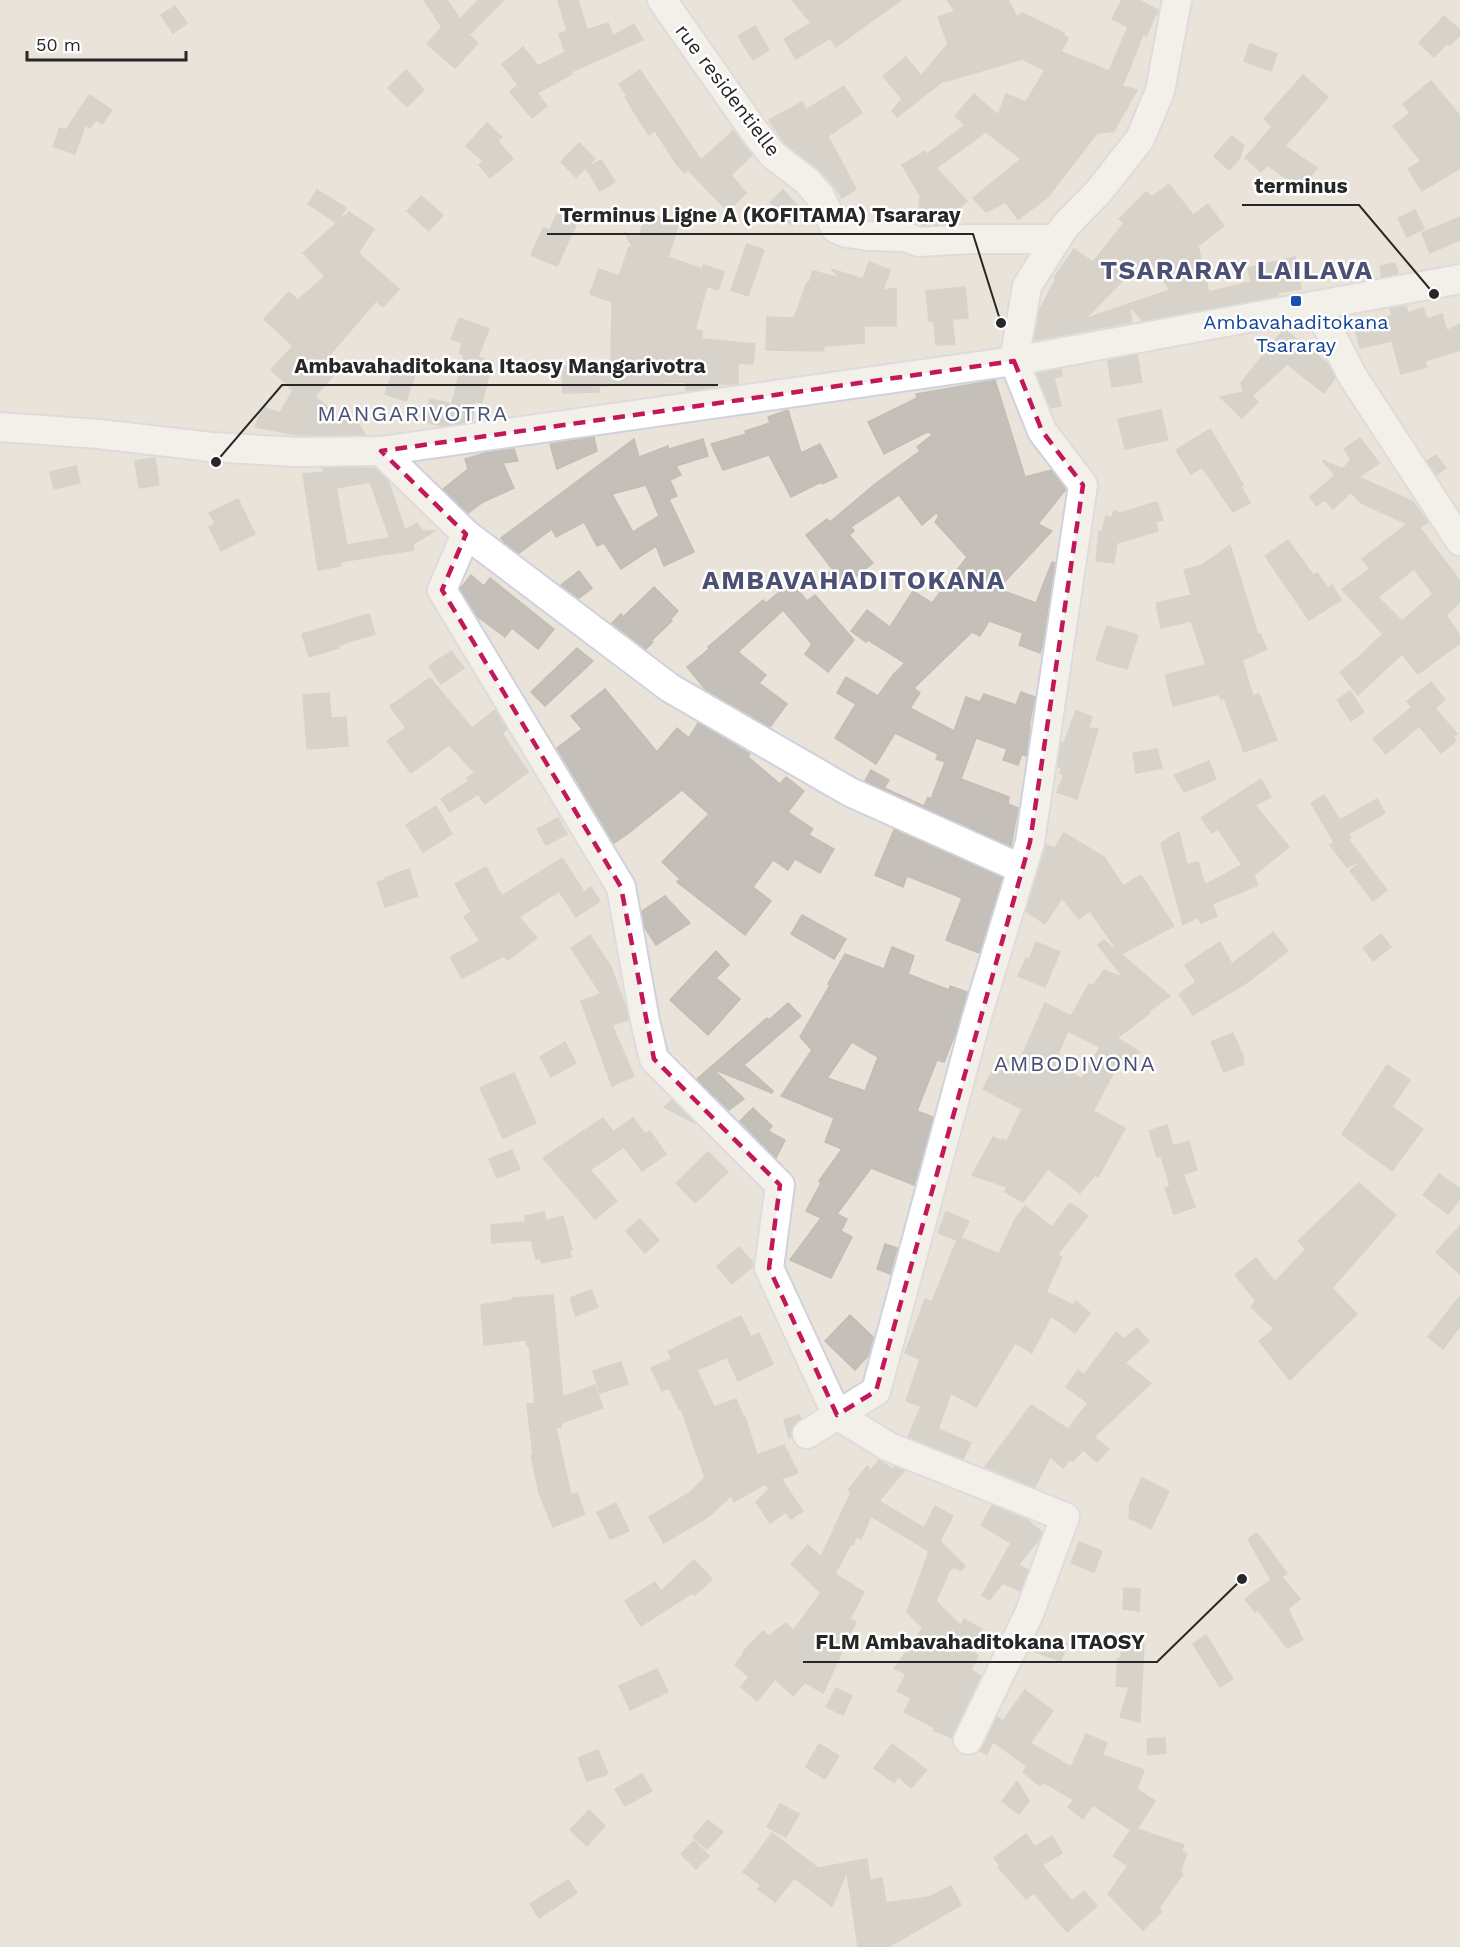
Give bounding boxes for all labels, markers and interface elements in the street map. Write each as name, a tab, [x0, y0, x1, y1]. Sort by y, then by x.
street label: rue residentielle	[670, 19, 786, 161]
scale bar	[27, 24, 186, 62]
text: 50 m	[36, 34, 81, 55]
callout: terminus	[1242, 166, 1359, 205]
text: terminus	[1254, 173, 1348, 198]
callout: Terminus Ligne A (KOFITAMA) Tsararay	[547, 195, 973, 234]
text: Terminus Ligne A (KOFITAMA) Tsararay	[559, 202, 961, 227]
district label: TSARARAY LAILAVA	[1100, 255, 1374, 285]
marker: Ambavahaditokana Tsararay	[1289, 294, 1303, 308]
place label: Ambavahaditokana Tsararay	[1203, 310, 1389, 357]
callout: Ambavahaditokana Itaosy Mangarivotra	[282, 346, 718, 385]
text: Ambavahaditokana Itaosy Mangarivotra	[294, 353, 707, 378]
district label: MANGARIVOTRA	[317, 401, 509, 426]
district label: AMBAVAHADITOKANA	[702, 565, 1006, 595]
district label: AMBODIVONA	[994, 1051, 1156, 1076]
callout: FLM Ambavahaditokana ITAOSY	[803, 1623, 1157, 1662]
text: FLM Ambavahaditokana ITAOSY	[815, 1629, 1145, 1654]

